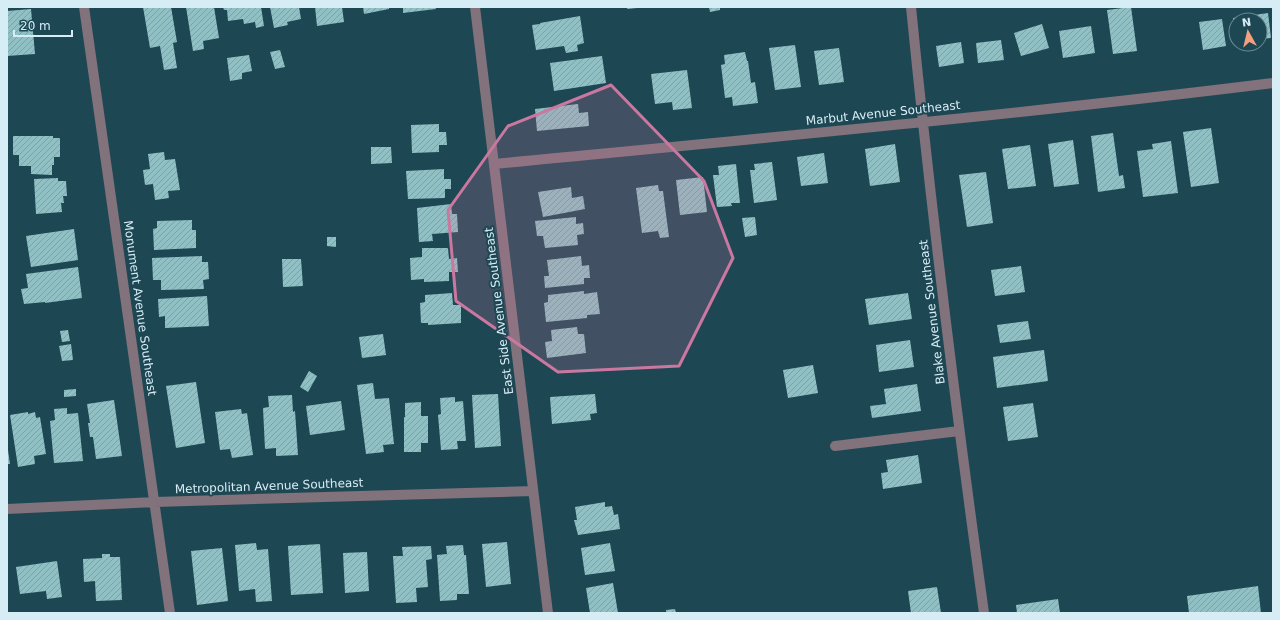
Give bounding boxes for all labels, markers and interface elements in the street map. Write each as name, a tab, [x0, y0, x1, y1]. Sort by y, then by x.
scale bar	[14, 12, 72, 38]
north arrow	[1228, 12, 1268, 52]
text: N	[1241, 16, 1252, 30]
text: 20 m	[20, 19, 51, 33]
street label: Marbut Avenue Southeast	[805, 98, 961, 128]
street label: Monument Avenue Southeast	[121, 219, 159, 397]
street label: East Side Avenue Southeast	[482, 226, 516, 395]
street label: Blake Avenue Southeast	[916, 239, 948, 385]
street label: Metropolitan Avenue Southeast	[175, 476, 364, 496]

